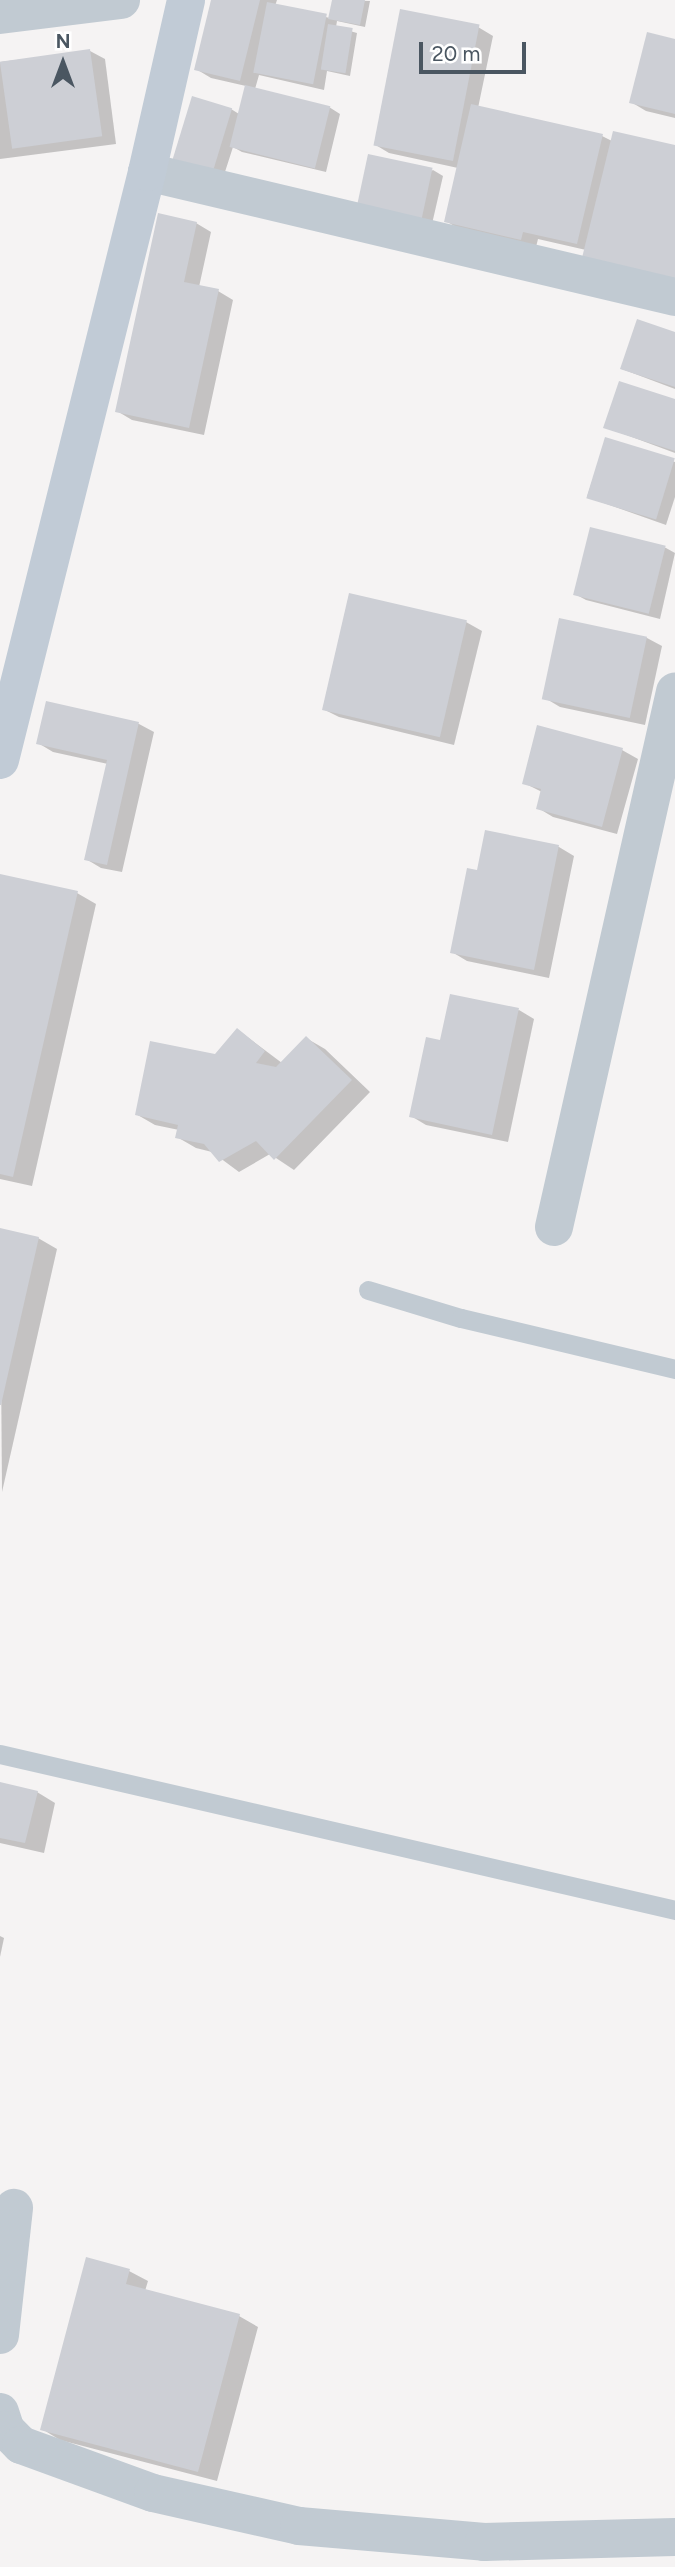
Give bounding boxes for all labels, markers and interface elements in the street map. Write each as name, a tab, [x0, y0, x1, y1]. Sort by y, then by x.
north arrow	[28, 28, 98, 98]
scale bar	[423, 28, 530, 72]
text: N	[56, 30, 70, 53]
text: 20 m	[432, 41, 480, 66]

